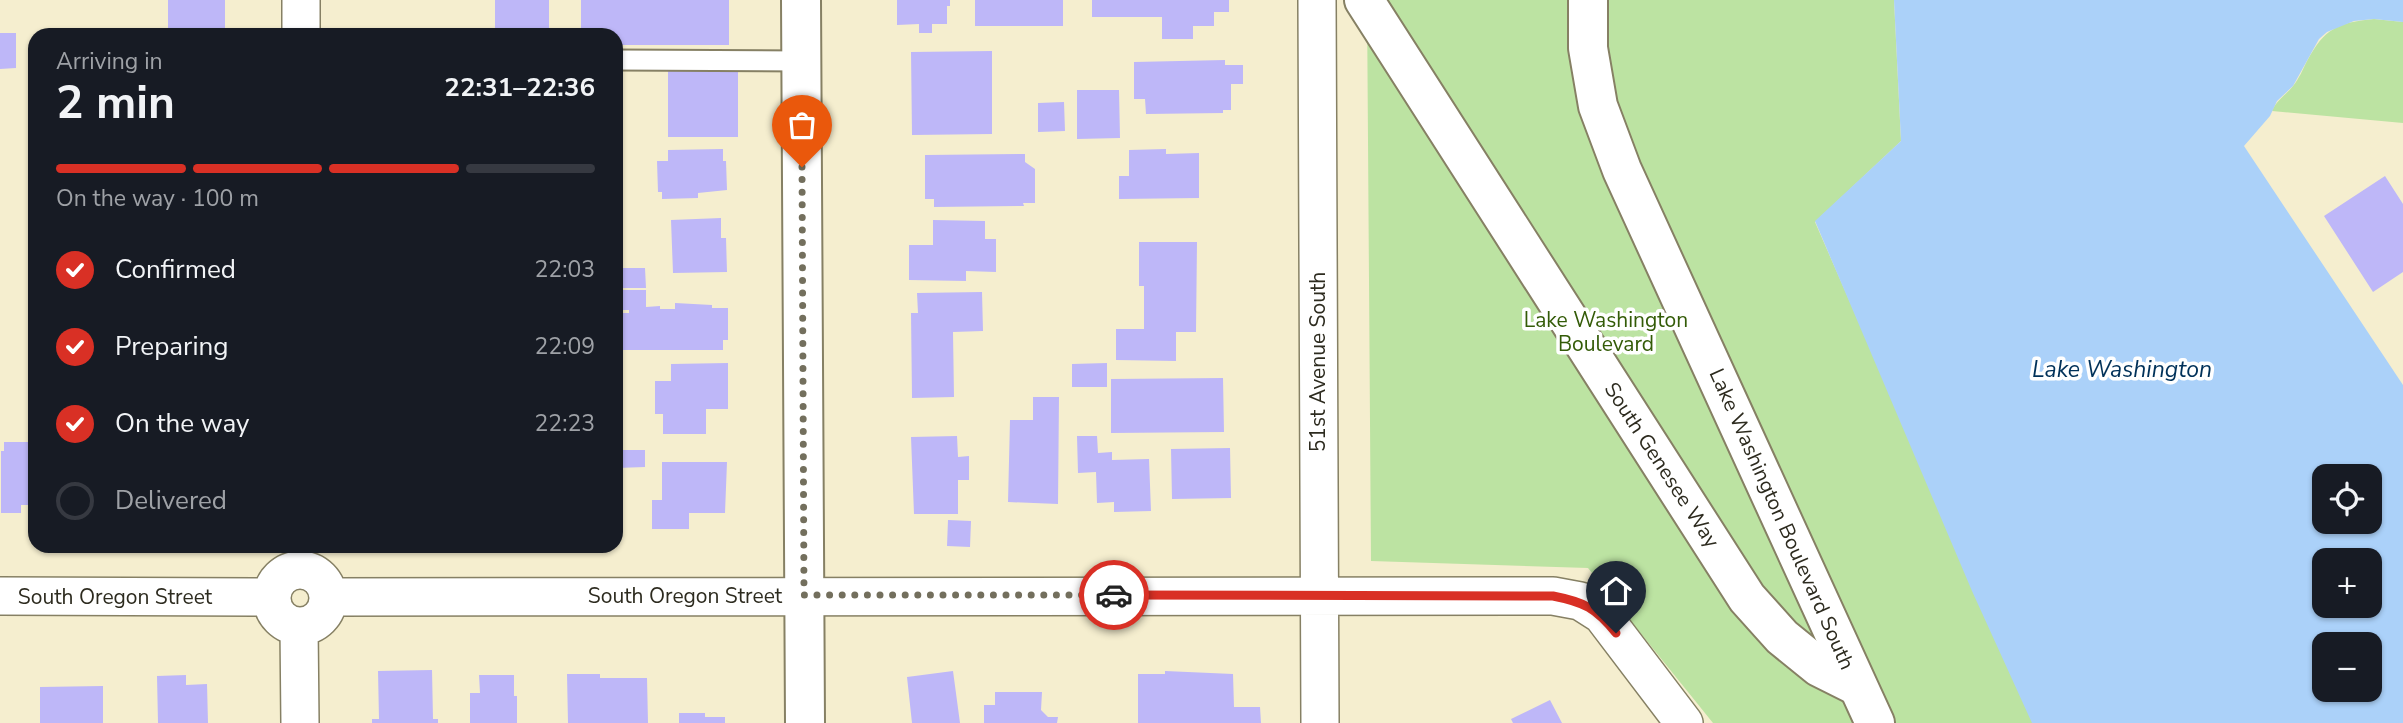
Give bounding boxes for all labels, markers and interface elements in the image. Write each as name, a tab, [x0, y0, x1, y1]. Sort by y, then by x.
text: Arriving in	[56, 46, 163, 77]
text: 22:31–22:36	[444, 70, 595, 105]
text: 2 min	[56, 71, 175, 134]
pin	[772, 95, 832, 167]
icon: bag	[783, 106, 821, 144]
text: On the way · 100 m	[56, 183, 259, 214]
icon: check	[56, 251, 94, 289]
text: Confirmed	[115, 252, 236, 287]
text: 22:03	[535, 254, 595, 285]
street label: 51st Avenue South	[1304, 272, 1332, 452]
park label: Lake Washington Boulevard	[1524, 306, 1688, 358]
icon: check	[56, 328, 94, 366]
text: Preparing	[115, 329, 228, 364]
text: 22:09	[535, 331, 595, 362]
water label: Lake Washington	[2032, 354, 2212, 385]
street label: Lake Washington Boulevard South	[1703, 364, 1861, 674]
street label: South Genesee Way	[1598, 377, 1726, 553]
icon: check	[56, 405, 94, 443]
text: On the way	[115, 406, 249, 441]
text: 22:23	[535, 408, 595, 439]
map controls	[2312, 464, 2382, 702]
button: locate	[2312, 464, 2382, 534]
text: Delivered	[115, 483, 227, 518]
button: +	[2312, 548, 2382, 618]
courier	[1079, 560, 1149, 630]
pin	[1586, 561, 1646, 633]
icon: home	[1597, 572, 1635, 610]
icon: car	[1095, 576, 1133, 614]
street label: South Oregon Street	[588, 582, 783, 610]
street label: South Oregon Street	[18, 583, 213, 611]
button: −	[2312, 632, 2382, 702]

